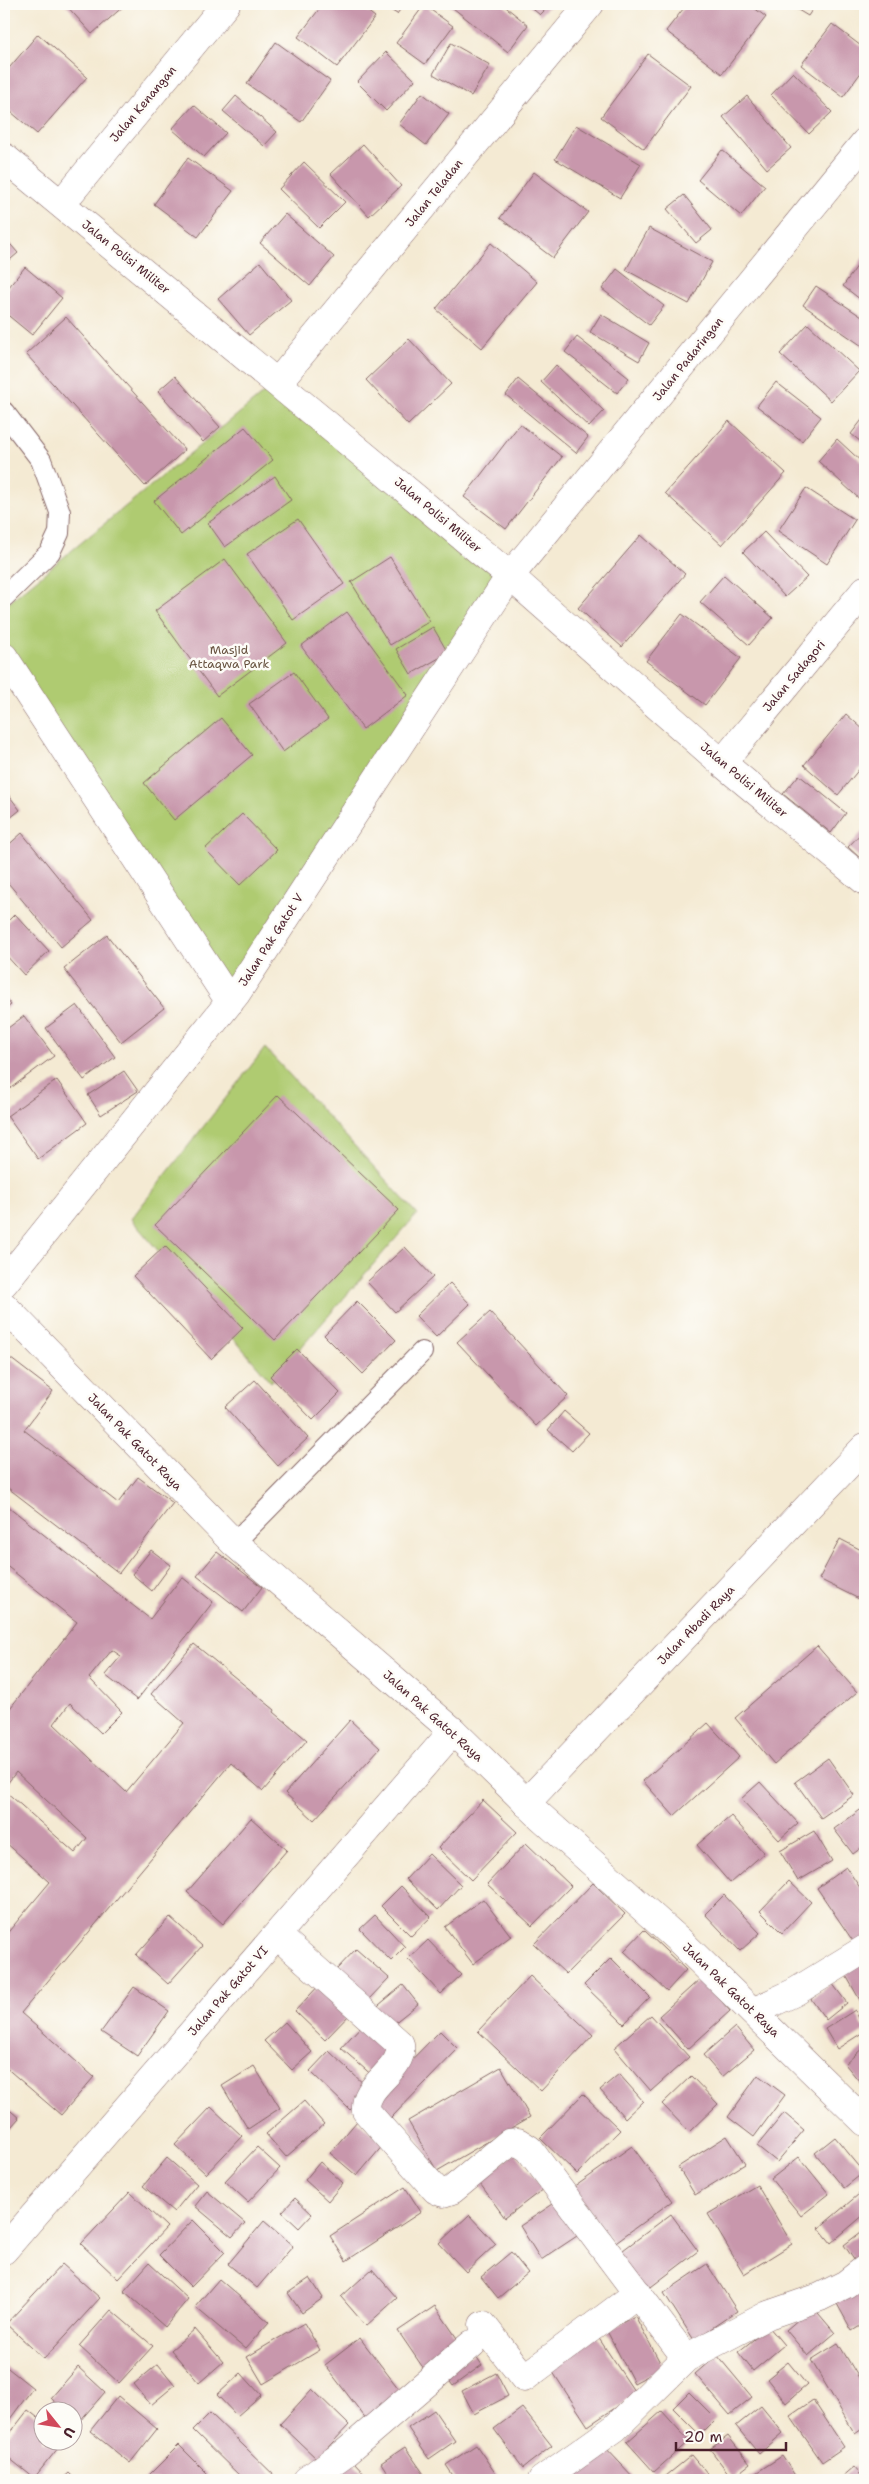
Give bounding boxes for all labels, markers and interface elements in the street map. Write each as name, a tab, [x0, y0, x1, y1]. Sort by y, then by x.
street label: Jalan Kenangan	[106, 62, 180, 146]
street label: Jalan Teladan	[402, 156, 466, 230]
street label: Jalan Polisi Militer	[78, 216, 174, 298]
street label: Jalan Padaringan	[649, 314, 727, 404]
street label: Jalan Polisi Militer	[391, 474, 485, 556]
street label: Jalan Sadagori	[759, 637, 829, 715]
park label: Masjid Attaqwa Park	[189, 642, 269, 672]
street label: Jalan Polisi Militer	[697, 739, 791, 821]
street label: Jalan Pak Gatot V	[235, 890, 307, 990]
street label: Jalan Pak Gatot Raya	[84, 1390, 186, 1494]
street label: Jalan Abadi Raya	[654, 1581, 738, 1668]
street label: Jalan Pak Gatot Raya	[380, 1667, 487, 1765]
street label: Jalan Pak Gatot Raya	[679, 1939, 783, 2041]
street label: Jalan Pak Gatot VI	[184, 1942, 272, 2039]
north arrow	[32, 2402, 82, 2452]
scale bar	[676, 2419, 786, 2451]
text: U	[59, 2424, 79, 2441]
text: 20 m	[684, 2427, 723, 2447]

